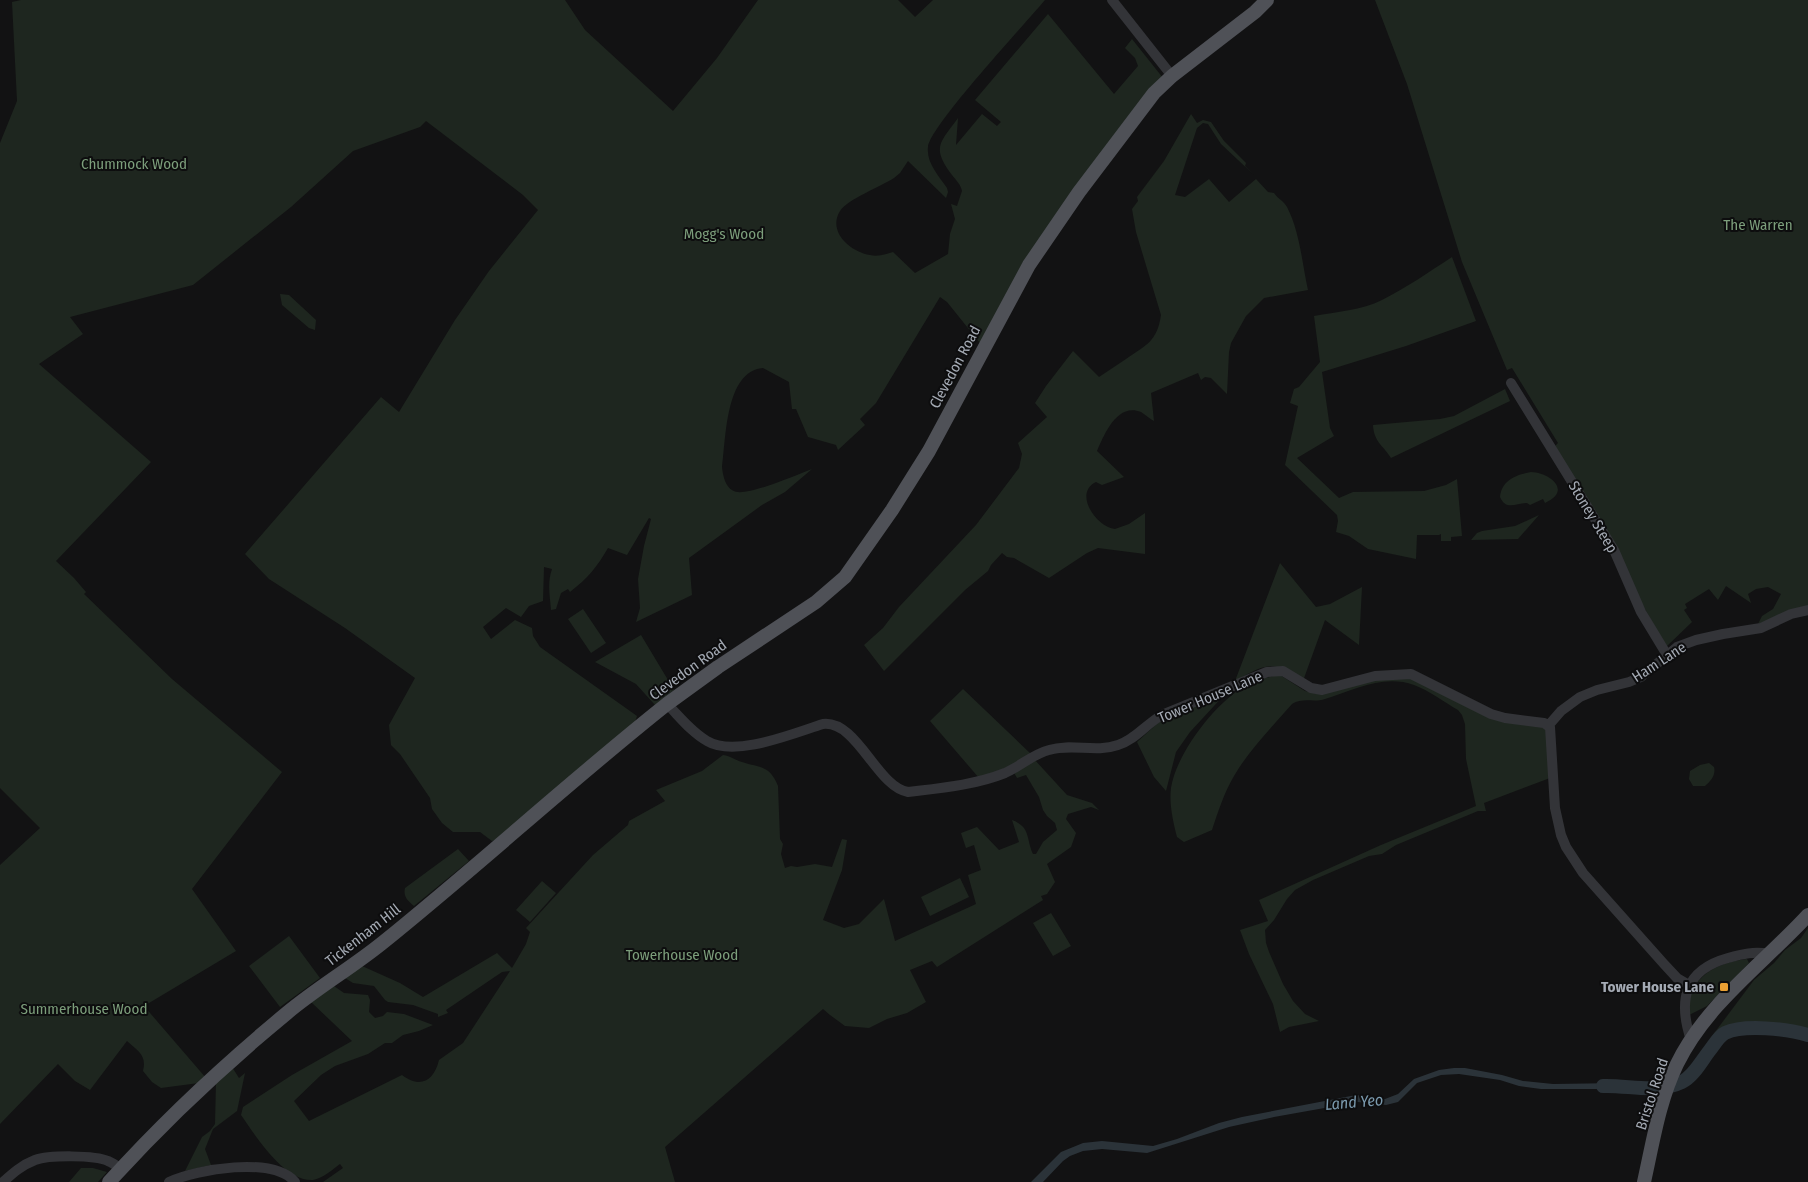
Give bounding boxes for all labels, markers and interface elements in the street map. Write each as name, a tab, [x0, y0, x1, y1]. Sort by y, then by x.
park label: Chummock Wood	[81, 155, 187, 173]
park label: The Warren	[1723, 216, 1793, 234]
park label: Mogg's Wood	[684, 225, 764, 243]
street label: Clevedon Road	[926, 323, 984, 411]
street label: Stoney Steep	[1565, 478, 1621, 556]
street label: Clevedon Road	[646, 636, 730, 704]
street label: Ham Lane	[1629, 638, 1689, 686]
street label: Tower House Lane	[1155, 667, 1265, 727]
street label: Tickenham Hill	[322, 900, 404, 970]
park label: Towerhouse Wood	[626, 946, 738, 964]
place label: Tower House Lane	[1601, 978, 1714, 996]
marker: Tower House Lane	[1718, 981, 1730, 993]
park label: Summerhouse Wood	[21, 1000, 147, 1018]
street label: Bristol Road	[1632, 1056, 1672, 1132]
water label: Land Yeo	[1324, 1090, 1384, 1114]

